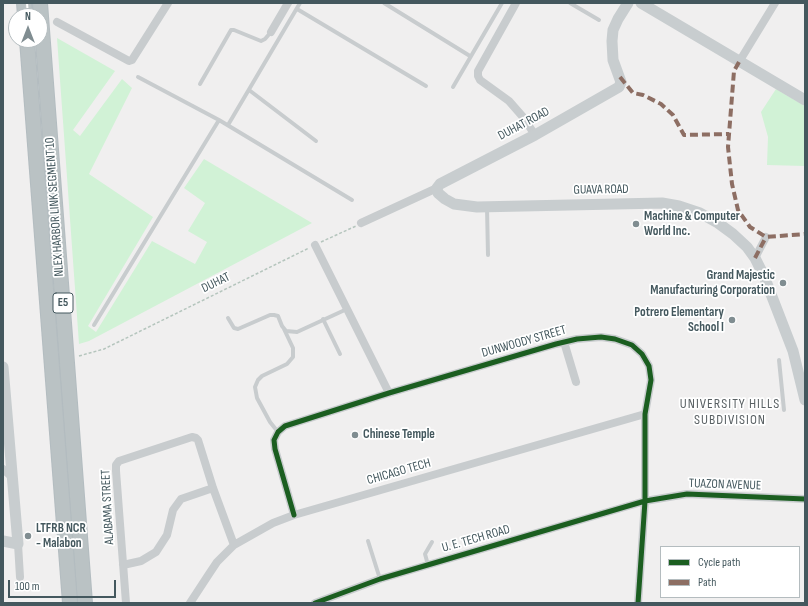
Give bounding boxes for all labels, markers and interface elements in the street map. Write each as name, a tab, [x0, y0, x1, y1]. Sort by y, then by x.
north arrow	[8, 8, 48, 48]
text: N	[25, 10, 31, 23]
street label: DUHAT ROAD	[496, 104, 552, 144]
street label: NLEX HARBOR LINK SEGMENT 10	[42, 137, 68, 277]
street label: GUAVA ROAD	[573, 182, 629, 198]
place label: Machine & Computer World Inc.	[644, 209, 740, 240]
marker: Machine & Computer World Inc.	[631, 219, 641, 229]
place label: Grand Majestic Manufacturing Corporation	[650, 268, 775, 299]
street label: DUHAT	[199, 269, 233, 297]
marker: Grand Majestic Manufacturing Corporation	[778, 278, 788, 288]
road number: E5	[53, 293, 73, 313]
place label: Potrero Elementary School I	[634, 305, 724, 336]
marker: Potrero Elementary School I	[727, 315, 737, 325]
street label: DUNWOODY STREET	[480, 323, 568, 361]
district label: UNIVERSITY HILLS SUBDIVISION	[680, 396, 780, 428]
place label: Chinese Temple	[363, 427, 435, 443]
marker: Chinese Temple	[350, 430, 360, 440]
street label: CHICAGO TECH	[365, 455, 433, 489]
street label: ALABAMA STREET	[98, 469, 118, 545]
street label: TUAZON AVENUE	[688, 476, 762, 494]
place label: LTFRB NCR - Malabon	[36, 521, 86, 552]
street label: U. E. TECH ROAD	[440, 522, 512, 556]
marker: LTFRB NCR - Malabon	[23, 531, 33, 541]
legend	[660, 546, 800, 598]
text: Cycle path	[698, 555, 740, 570]
scale bar	[10, 572, 118, 598]
text: Path	[698, 575, 716, 590]
text: 100 m	[15, 579, 40, 594]

